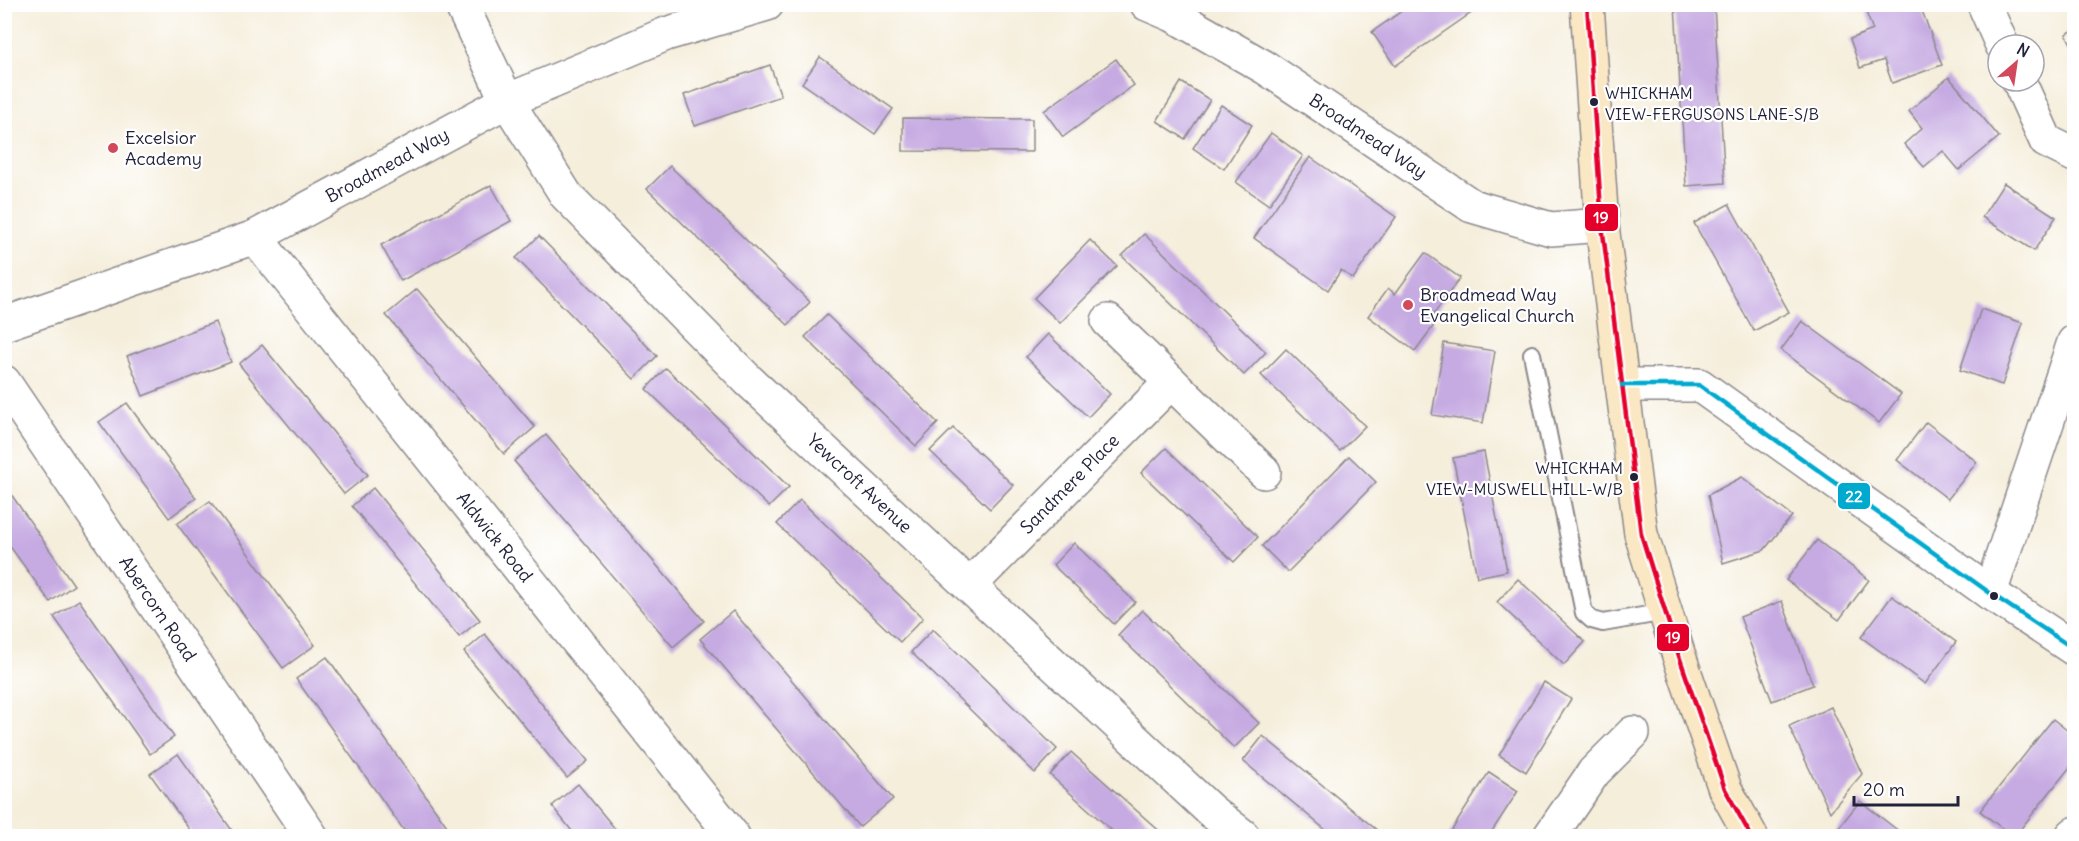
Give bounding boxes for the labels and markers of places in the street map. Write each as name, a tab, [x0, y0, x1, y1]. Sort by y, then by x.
place label: WHICKHAM VIEW-FERGUSONS LANE-S/B	[1605, 83, 1819, 124]
marker: WHICKHAM VIEW-FERGUSONS LANE-S/B	[1588, 96, 1600, 108]
place label: Excelsior Academy	[125, 126, 202, 170]
marker: Excelsior Academy	[106, 141, 120, 155]
place label: Broadmead Way Evangelical Church	[1420, 283, 1575, 327]
marker: Broadmead Way Evangelical Church	[1401, 298, 1415, 312]
place label: WHICKHAM VIEW-MUSWELL HILL-W/B	[1426, 458, 1623, 499]
marker: WHICKHAM VIEW-MUSWELL HILL-W/B	[1628, 471, 1640, 483]
unlabelled marker	[1988, 590, 2000, 602]

